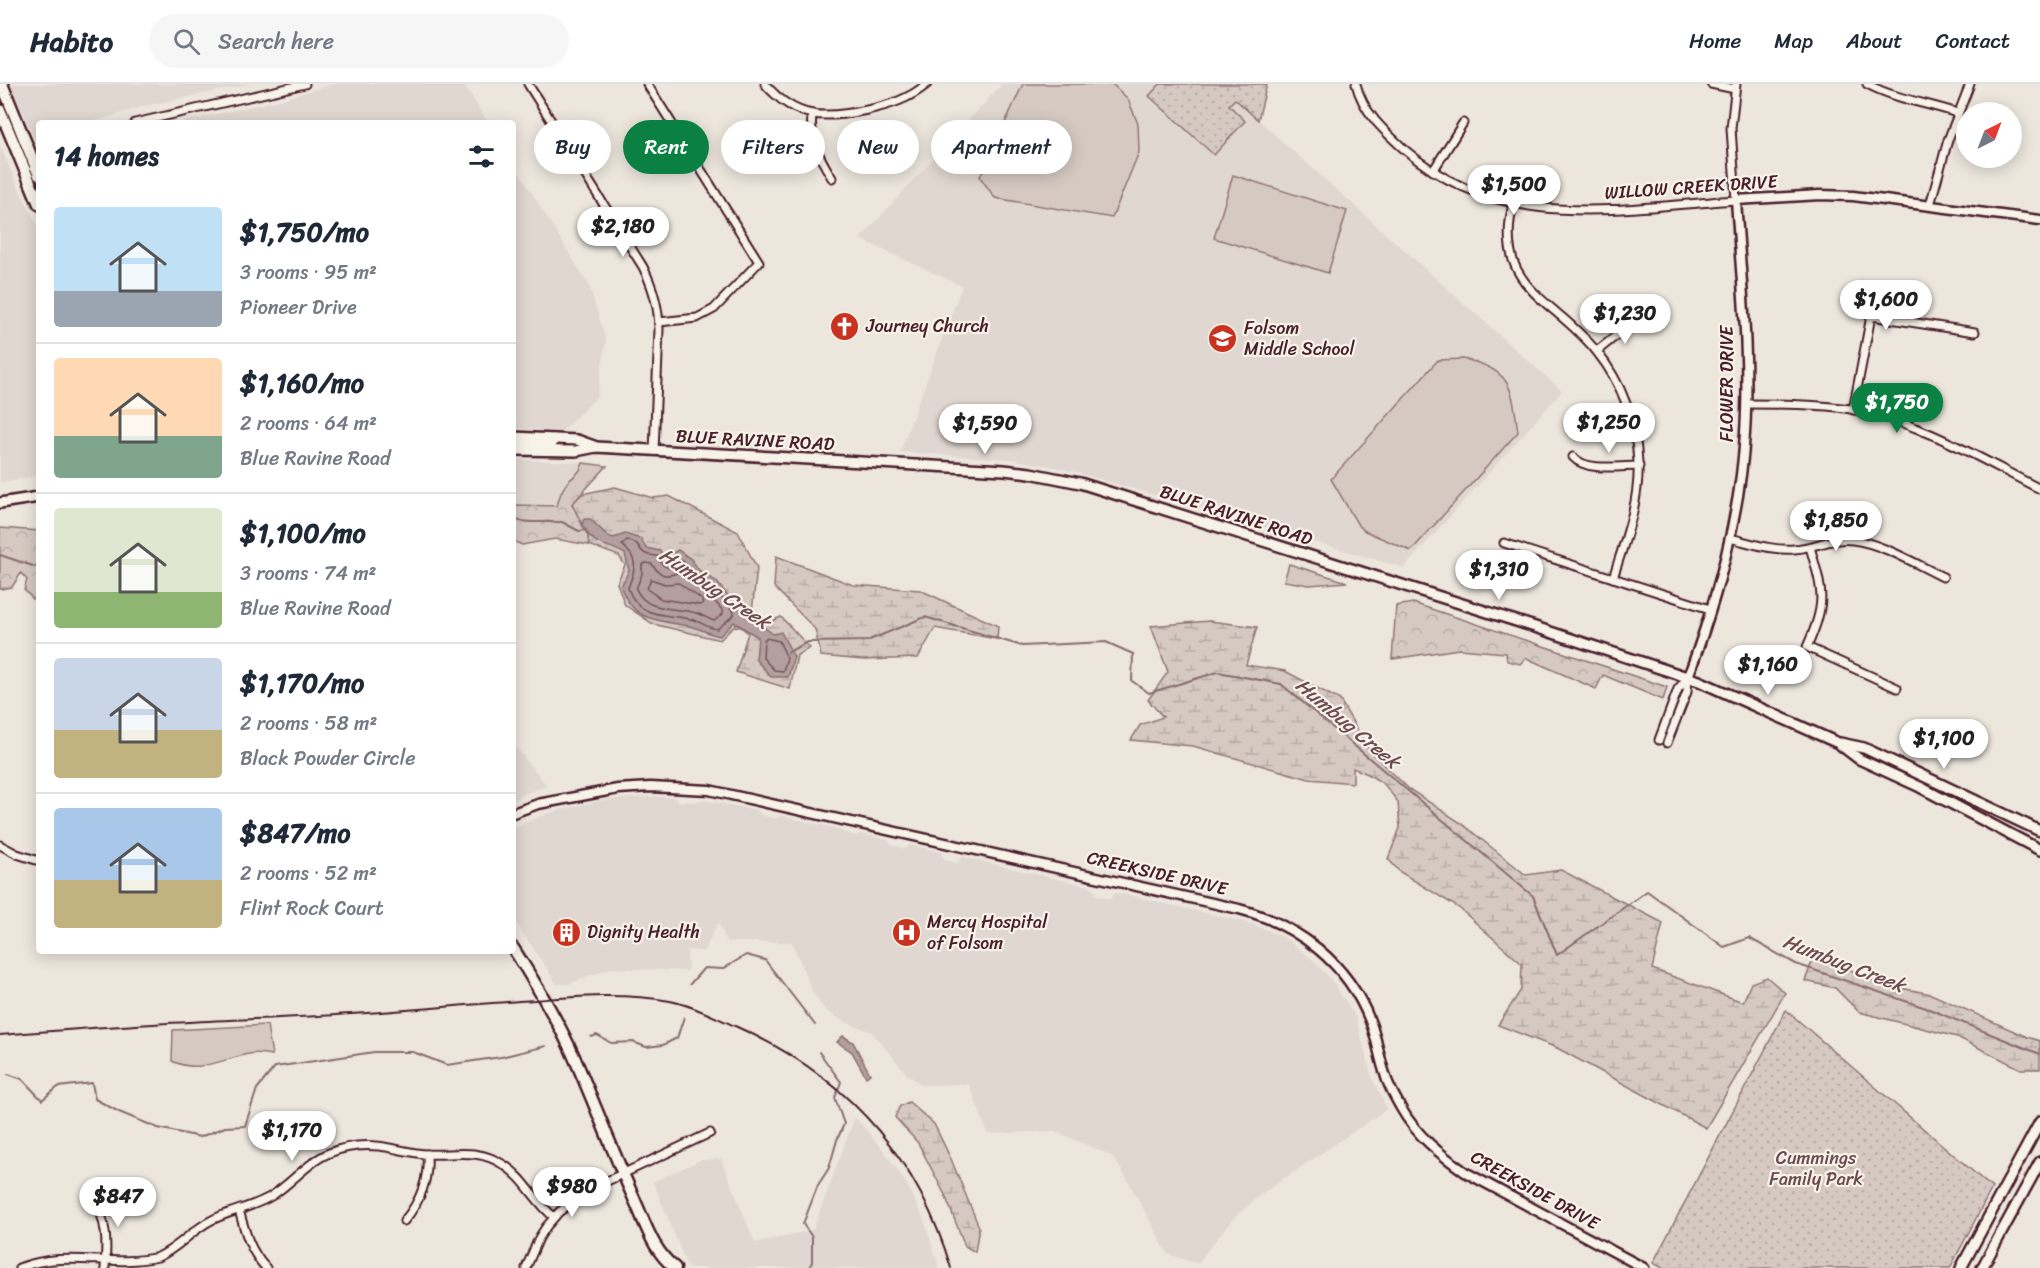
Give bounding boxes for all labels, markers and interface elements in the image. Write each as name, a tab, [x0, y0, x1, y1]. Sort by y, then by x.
search box	[149, 14, 569, 68]
text: Habito	[30, 17, 113, 66]
text: Search here	[218, 22, 334, 61]
text: Home	[1689, 22, 1741, 60]
text: Map	[1774, 22, 1813, 60]
text: About	[1846, 22, 1903, 60]
text: Contact	[1936, 22, 2010, 60]
icon: search	[170, 25, 203, 58]
north arrow	[1956, 102, 2022, 168]
map controls	[1956, 102, 2022, 168]
chip: Buy	[534, 120, 611, 174]
chip: Rent	[623, 120, 709, 174]
chip: Filters	[721, 120, 825, 174]
chip: New	[837, 120, 919, 174]
chip: Apartment	[931, 120, 1072, 174]
text: 14 homes	[54, 133, 159, 179]
icon: filters	[465, 140, 498, 173]
pin: $1,500	[1465, 165, 1563, 216]
street label: WILLOW CREEK DRIVE	[1604, 165, 1779, 209]
text: $1,500	[1482, 167, 1546, 202]
pin: $2,180	[574, 207, 672, 258]
text: $1,750/mo	[240, 209, 369, 255]
text: $2,180	[591, 209, 655, 244]
icon: home	[102, 231, 174, 303]
text: 3 rooms · 95 m²	[240, 255, 377, 290]
pin: $1,600	[1837, 280, 1935, 331]
text: $1,600	[1854, 282, 1918, 317]
text: Pioneer Drive	[240, 290, 357, 325]
pin: $1,230	[1576, 294, 1674, 345]
text: $1,230	[1594, 296, 1656, 331]
church icon: Journey Church	[829, 310, 861, 342]
place label: Journey Church	[865, 310, 989, 342]
place label: Folsom Middle School	[1244, 312, 1355, 365]
school or university icon: Folsom Middle School	[1207, 322, 1239, 354]
street label: FLOWER DRIVE	[1711, 325, 1743, 442]
text: $1,160/mo	[240, 360, 364, 406]
icon: home	[102, 382, 174, 454]
pin: $1,750	[1848, 383, 1946, 434]
text: $1,750	[1865, 385, 1929, 420]
pin: $1,250	[1560, 403, 1658, 454]
pin: $1,590	[936, 404, 1034, 455]
text: $1,250	[1577, 405, 1641, 440]
text: 2 rooms · 64 m²	[240, 406, 377, 441]
text: $1,590	[953, 406, 1017, 441]
street label: BLUE RAVINE ROAD	[675, 420, 835, 460]
text: Blue Ravine Road	[240, 441, 390, 476]
street label: BLUE RAVINE ROAD	[1156, 475, 1317, 555]
pin: $1,850	[1787, 501, 1885, 552]
text: $1,850	[1804, 503, 1868, 538]
text: $1,100/mo	[240, 510, 366, 556]
icon: home	[102, 532, 174, 604]
water label: Humbug Creek	[652, 538, 780, 640]
pin: $1,310	[1450, 550, 1548, 601]
text: $1,310	[1469, 552, 1529, 587]
text: 3 rooms · 74 m²	[240, 556, 376, 591]
text: Blue Ravine Road	[240, 591, 390, 626]
pin: $1,160	[1719, 645, 1817, 696]
text: $1,160	[1738, 647, 1798, 682]
text: $1,170/mo	[240, 660, 364, 706]
water label: Humbug Creek	[1287, 669, 1410, 780]
icon: home	[102, 682, 174, 754]
text: 2 rooms · 58 m²	[240, 706, 377, 741]
pin: $1,100	[1895, 719, 1993, 770]
text: $1,100	[1913, 721, 1975, 756]
text: Black Powder Circle	[240, 741, 416, 776]
text: $847/mo	[240, 810, 350, 856]
icon: home	[102, 832, 174, 904]
street label: CREEKSIDE DRIVE	[1084, 841, 1231, 905]
text: 2 rooms · 52 m²	[240, 856, 377, 891]
text: Flint Rock Court	[240, 891, 384, 926]
place label: Mercy Hospital of Folsom	[927, 906, 1048, 959]
building icon: Dignity Health	[550, 916, 582, 948]
place label: Dignity Health	[587, 916, 700, 948]
hospital icon: Mercy Hospital of Folsom	[890, 916, 922, 948]
water label: Humbug Creek	[1778, 924, 1912, 1004]
pin: $1,170	[243, 1111, 341, 1162]
text: $1,170	[262, 1113, 322, 1148]
street label: CREEKSIDE DRIVE	[1465, 1141, 1606, 1239]
park label: Cummings Family Park	[1769, 1142, 1863, 1195]
pin: $980	[536, 1167, 608, 1218]
text: $980	[547, 1169, 597, 1204]
pin: $847	[82, 1177, 154, 1228]
text: $847	[93, 1179, 143, 1214]

